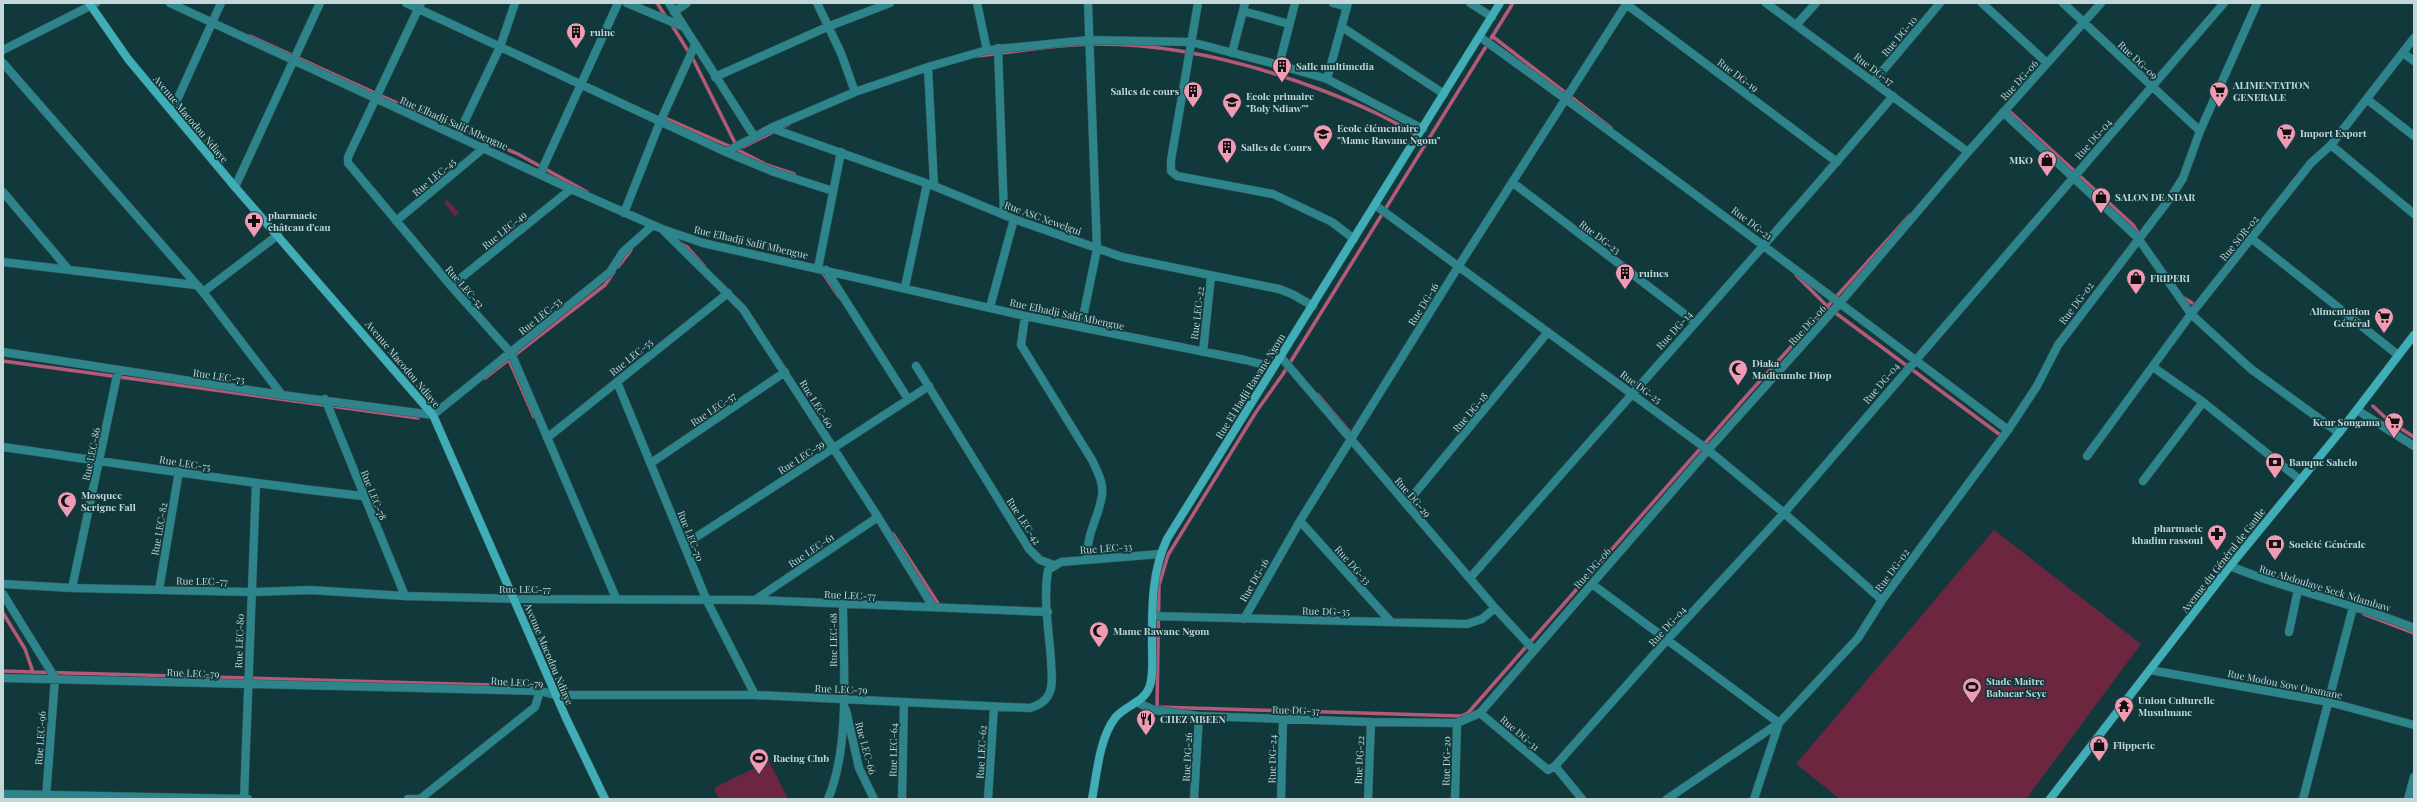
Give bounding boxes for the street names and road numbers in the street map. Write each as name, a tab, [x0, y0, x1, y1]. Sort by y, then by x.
street label: Rue DG-10	[1878, 13, 1920, 59]
street label: Rue DG-09	[2115, 38, 2161, 82]
street label: Rue DG-17	[1851, 49, 1897, 89]
street label: Rue DG-19	[1715, 55, 1761, 95]
street label: Rue DG-06	[1997, 57, 2041, 103]
street label: Avenue Macodou Ndiaye	[150, 72, 232, 165]
street label: Rue Elhadji Salif Mbengue	[398, 93, 510, 153]
street label: Rue DG-04	[2071, 115, 2115, 162]
street label: Rue LEC-45	[409, 155, 459, 199]
street label: Rue ASC Xewelgui	[1003, 198, 1084, 238]
street label: Rue DG-21	[1729, 203, 1775, 243]
street label: Rue LEC-49	[479, 208, 529, 252]
street label: Rue SOR-02	[2216, 212, 2262, 264]
street label: Rue DG-23	[1576, 217, 1624, 257]
street label: Rue Elhadji Salif Mbengue	[692, 222, 810, 262]
street label: Rue LEC-52	[442, 263, 488, 312]
street label: Rue DG-02	[2055, 279, 2097, 327]
street label: Rue DG-16	[1404, 280, 1442, 328]
street label: Rue LEC-22	[1187, 286, 1207, 340]
street label: Rue LEC-53	[515, 294, 565, 338]
street label: Rue Elhadji Salif Mbengue	[1008, 295, 1126, 333]
street label: Rue DG-06	[1785, 302, 1829, 348]
street label: Rue DG-14	[1653, 308, 1695, 352]
street label: Avenue Macodou Ndiaye	[362, 317, 444, 410]
street label: Rue El Hadji Rawane Ngom	[1212, 331, 1288, 441]
street label: Rue LEC-55	[606, 335, 656, 379]
street label: Rue DG-04	[1860, 359, 1902, 407]
street label: Rue LEC-73	[192, 365, 246, 387]
street label: Rue DG-25	[1617, 367, 1665, 407]
street label: Rue LEC-60	[797, 377, 837, 431]
street label: Rue LEC-57	[688, 389, 738, 429]
street label: Rue DG-18	[1449, 389, 1491, 435]
street label: Rue LEC-86	[79, 426, 103, 482]
street label: Rue LEC-59	[775, 437, 827, 477]
street label: Rue LEC-75	[158, 452, 212, 474]
street label: Rue LEC-78	[358, 468, 390, 522]
street label: Rue DG-29	[1392, 474, 1434, 520]
street label: Rue LEC-42	[1004, 495, 1045, 547]
street label: Rue LEC-82	[147, 501, 171, 557]
street label: Avenue du Général de Gaulle	[2177, 505, 2268, 616]
street label: Rue LEC-70	[674, 508, 708, 564]
street label: Rue LEC-61	[785, 529, 837, 570]
street label: Rue LEC-33	[1079, 539, 1133, 557]
street label: Rue DG-33	[1332, 542, 1375, 588]
street label: Rue DG-06	[1570, 544, 1614, 592]
street label: Rue DG-02	[1872, 546, 1912, 594]
street label: Rue DG-16	[1236, 556, 1272, 604]
street label: Rue Abdoulaye Seck Ndambaw	[2258, 561, 2393, 615]
street label: Rue LEC-77	[176, 574, 228, 588]
street label: Rue LEC-77	[499, 582, 551, 596]
street label: Rue LEC-77	[824, 587, 876, 603]
street label: Avenue Macodou Ndiaye	[521, 600, 577, 707]
street label: Rue DG-04	[1645, 603, 1689, 649]
street label: Rue DG-35	[1302, 604, 1350, 618]
street label: Rue LEC-80	[231, 613, 247, 669]
street label: Rue LEC-68	[826, 613, 840, 667]
street label: Rue LEC-79	[166, 665, 220, 681]
street label: Rue Modou Sow Ousmane	[2226, 666, 2344, 702]
street label: Rue LEC-79	[490, 674, 544, 690]
street label: Rue LEC-79	[814, 681, 868, 697]
street label: Rue DG-37	[1272, 702, 1320, 718]
street label: Rue LEC-96	[31, 711, 49, 765]
street label: Rue DG-31	[1497, 712, 1543, 754]
street label: Rue LEC-66	[852, 720, 880, 776]
street label: Rue LEC-64	[886, 723, 900, 777]
street label: Rue LEC-62	[973, 725, 989, 779]
street label: Rue DG-26	[1179, 732, 1195, 782]
street label: Rue DG-24	[1265, 734, 1279, 784]
street label: Rue DG-22	[1351, 735, 1367, 785]
street label: Rue DG-20	[1439, 736, 1453, 786]

